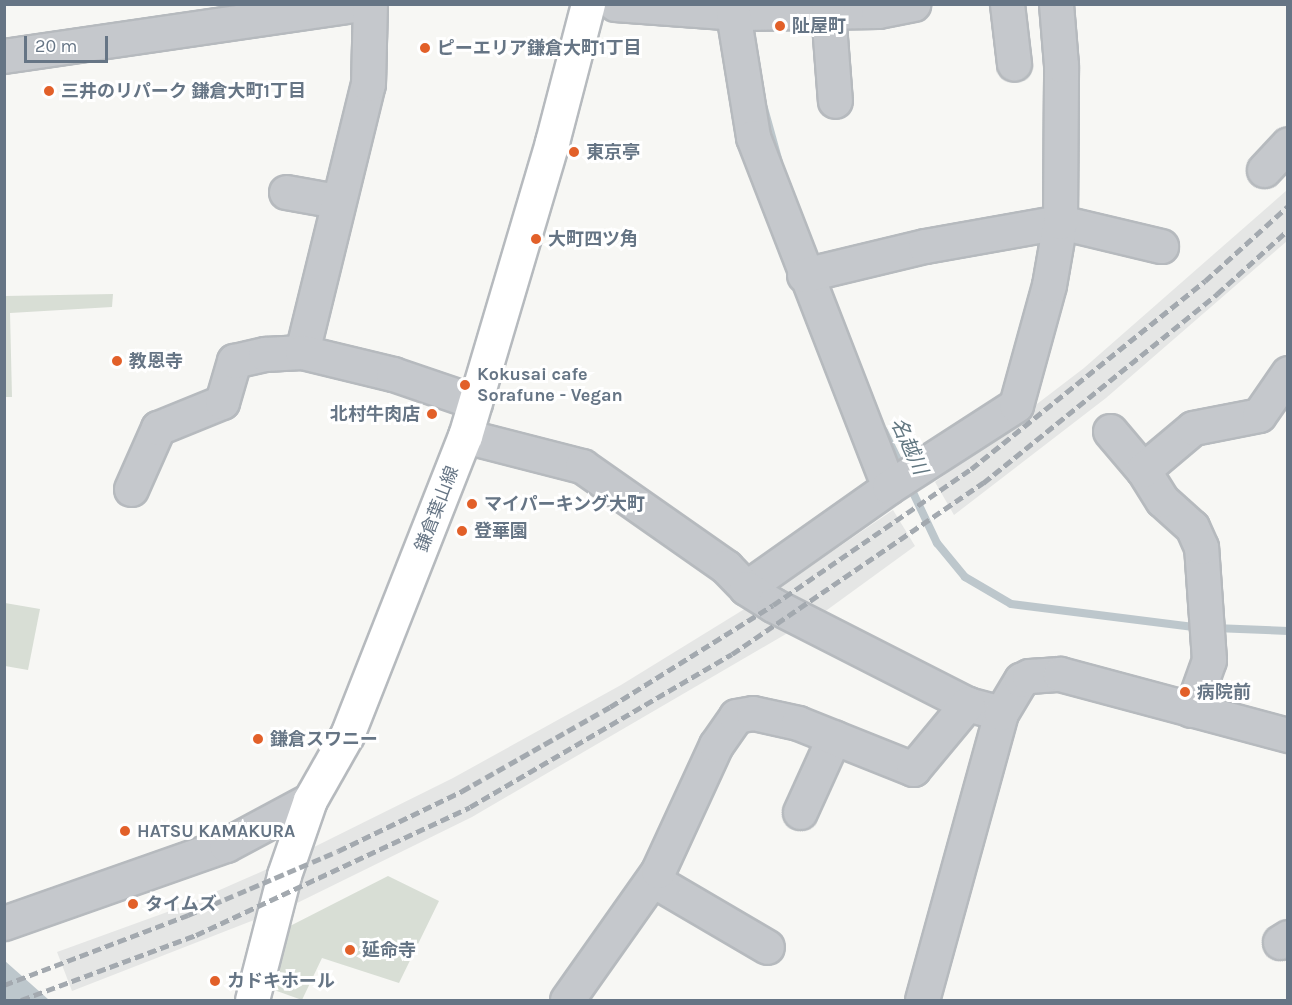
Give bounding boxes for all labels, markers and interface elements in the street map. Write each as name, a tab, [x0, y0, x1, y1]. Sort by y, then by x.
place label: 阯屋町	[792, 15, 846, 37]
marker: 阯屋町	[773, 19, 787, 33]
scale bar	[27, 24, 111, 62]
text: 20 m	[35, 35, 77, 57]
place label: ピーエリア鎌倉大町1丁目	[437, 37, 641, 59]
marker: ピーエリア鎌倉大町1丁目	[418, 41, 432, 55]
place label: 三井のリパーク 鎌倉大町1丁目	[61, 80, 306, 102]
marker: 三井のリパーク 鎌倉大町1丁目	[42, 84, 56, 98]
place label: 東京亭	[586, 141, 640, 163]
marker: 東京亭	[567, 145, 581, 159]
place label: 大町四ツ角	[548, 228, 638, 250]
marker: 大町四ツ角	[529, 232, 543, 246]
place label: 教恩寺	[129, 350, 183, 372]
marker: 教恩寺	[110, 354, 124, 368]
place label: Kokusai cafe Sorafune - Vegan	[477, 364, 623, 406]
marker: Kokusai cafe Sorafune - Vegan	[458, 378, 472, 392]
place label: 北村牛肉店	[330, 403, 420, 425]
marker: 北村牛肉店	[425, 407, 439, 421]
water label: 名越川	[885, 414, 933, 478]
street label: 鎌倉葉山線	[411, 463, 463, 555]
place label: マイパーキング大町	[484, 493, 646, 515]
marker: マイパーキング大町	[465, 497, 479, 511]
place label: 登華園	[474, 520, 528, 542]
marker: 登華園	[455, 524, 469, 538]
place label: 病院前	[1197, 681, 1251, 703]
marker: 病院前	[1178, 685, 1192, 699]
place label: 鎌倉スワニー	[270, 728, 378, 750]
marker: 鎌倉スワニー	[251, 732, 265, 746]
place label: HATSU KAMAKURA	[137, 820, 295, 842]
marker: HATSU KAMAKURA	[118, 824, 132, 838]
place label: タイムズ	[145, 893, 217, 915]
marker: タイムズ	[126, 897, 140, 911]
place label: 延命寺	[362, 939, 416, 961]
marker: 延命寺	[343, 943, 357, 957]
place label: カドキホール	[227, 970, 335, 992]
marker: カドキホール	[208, 974, 222, 988]

